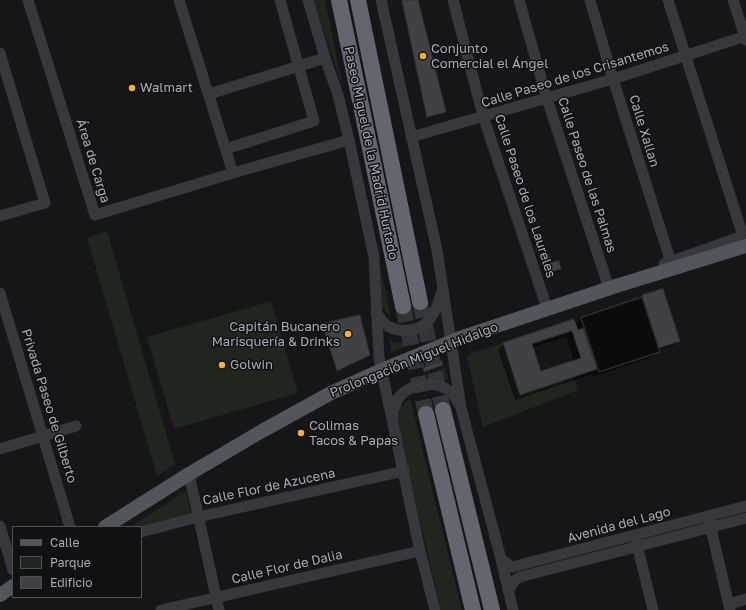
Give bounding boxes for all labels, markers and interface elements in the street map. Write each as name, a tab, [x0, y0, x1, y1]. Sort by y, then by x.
street label: Calle Paseo de los Crisantemos	[479, 39, 671, 111]
place label: Conjunto Comercial el Ángel	[431, 41, 548, 72]
street label: Paseo Miguel de la Madrid Hurtado	[341, 45, 401, 261]
marker: Conjunto Comercial el Ángel	[418, 51, 428, 61]
place label: Walmart	[140, 80, 193, 96]
marker: Walmart	[127, 83, 137, 93]
street label: Calle Xallan	[626, 93, 662, 169]
street label: Calle Paseo de las Palmas	[554, 95, 620, 255]
street label: Calle Paseo de los Laureles	[491, 112, 559, 280]
street label: Área de Carga	[73, 117, 113, 205]
place label: Capitán Bucanero Marisquería & Drinks	[212, 319, 340, 350]
street label: Prolongación Miguel Hidalgo	[328, 319, 500, 401]
street label: Privada Paseo de Gilberto	[18, 327, 80, 485]
marker: Capitán Bucanero Marisquería & Drinks	[343, 329, 353, 339]
place label: Golwin	[230, 357, 273, 373]
marker: Golwin	[217, 360, 227, 370]
place label: Colimas Tacos & Papas	[309, 418, 398, 449]
marker: Colimas Tacos & Papas	[296, 428, 306, 438]
street label: Calle Flor de Azucena	[201, 465, 337, 509]
street label: Avenida del Lago	[566, 504, 672, 546]
legend	[12, 526, 142, 598]
text: Calle	[50, 535, 79, 550]
street label: Calle Flor de Dalia	[230, 547, 344, 587]
text: Parque	[50, 555, 91, 570]
text: Edificio	[50, 575, 92, 590]

